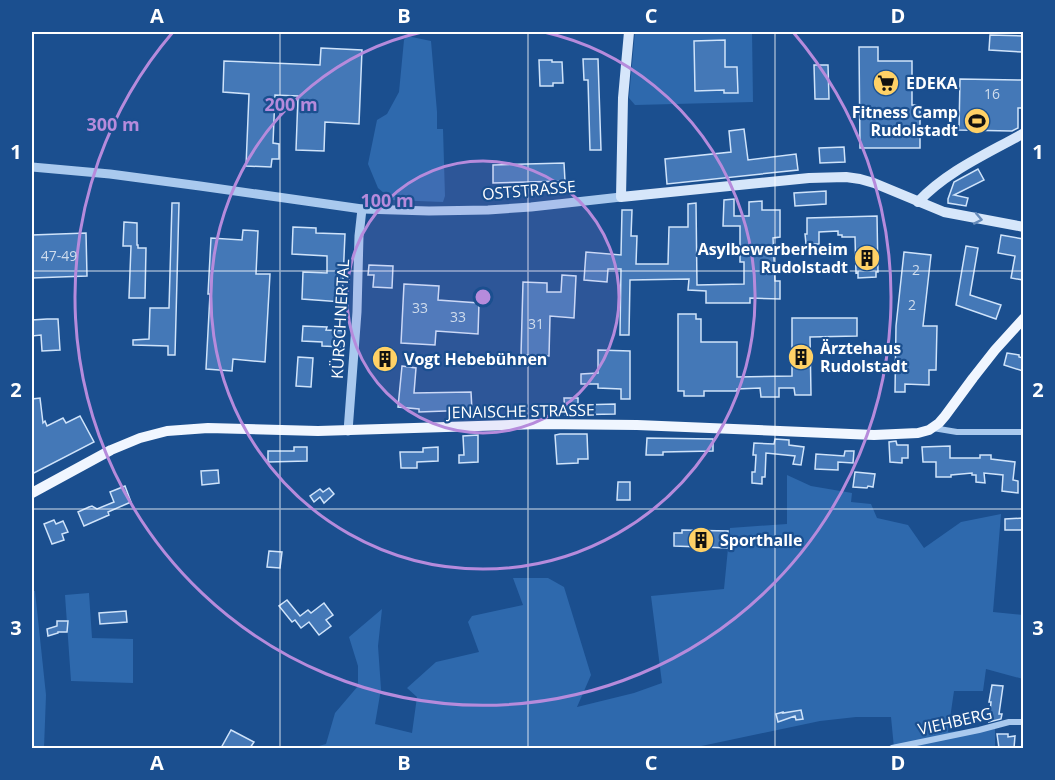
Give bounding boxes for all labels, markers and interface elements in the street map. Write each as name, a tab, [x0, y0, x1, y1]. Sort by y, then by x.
text: A	[150, 2, 164, 29]
text: B	[397, 2, 411, 29]
text: C	[645, 2, 658, 29]
text: D	[891, 2, 905, 29]
supermarket icon: EDEKA	[871, 68, 901, 98]
place label: EDEKA	[906, 72, 958, 94]
house number: 16	[984, 84, 1000, 103]
text: 200 m	[264, 92, 318, 116]
place label: Fitness Camp Rudolstadt	[852, 101, 958, 141]
sports icon: Fitness Camp Rudolstadt	[962, 106, 992, 136]
text: 300 m	[86, 112, 140, 136]
text: 1	[10, 138, 22, 165]
text: 1	[1032, 138, 1044, 165]
street label: OSTSTRASSE	[481, 175, 577, 205]
text: 100 m	[360, 188, 414, 212]
one-way arrow	[973, 212, 983, 225]
place label: Asylbewerberheim Rudolstadt	[698, 238, 848, 278]
building icon: Asylbewerberheim Rudolstadt	[852, 243, 882, 273]
house number: 47-49	[41, 246, 77, 265]
street label: KÜRSCHNERTAL	[326, 258, 354, 380]
house number: 2	[912, 260, 920, 279]
centre of rings	[473, 287, 493, 307]
house number: 2	[908, 295, 916, 314]
house number: 33	[412, 298, 428, 317]
house number: 33	[450, 307, 466, 326]
house number: 31	[528, 314, 544, 333]
place label: Ärztehaus Rudolstadt	[820, 337, 908, 377]
building icon: Ärztehaus Rudolstadt	[786, 342, 816, 372]
building icon: Vogt Hebebühnen	[370, 344, 400, 374]
place label: Vogt Hebebühnen	[404, 348, 547, 370]
text: 2	[10, 376, 22, 403]
text: 2	[1032, 376, 1044, 403]
street label: JENAISCHE STRASSE	[445, 399, 595, 423]
building icon: Sporthalle	[686, 525, 716, 555]
place label: Sporthalle	[720, 529, 802, 551]
text: 3	[10, 614, 22, 641]
text: 3	[1032, 614, 1044, 641]
street label: VIEHBERG	[916, 702, 994, 740]
text: A	[150, 749, 164, 776]
text: B	[397, 749, 411, 776]
text: C	[645, 749, 658, 776]
text: D	[891, 749, 905, 776]

